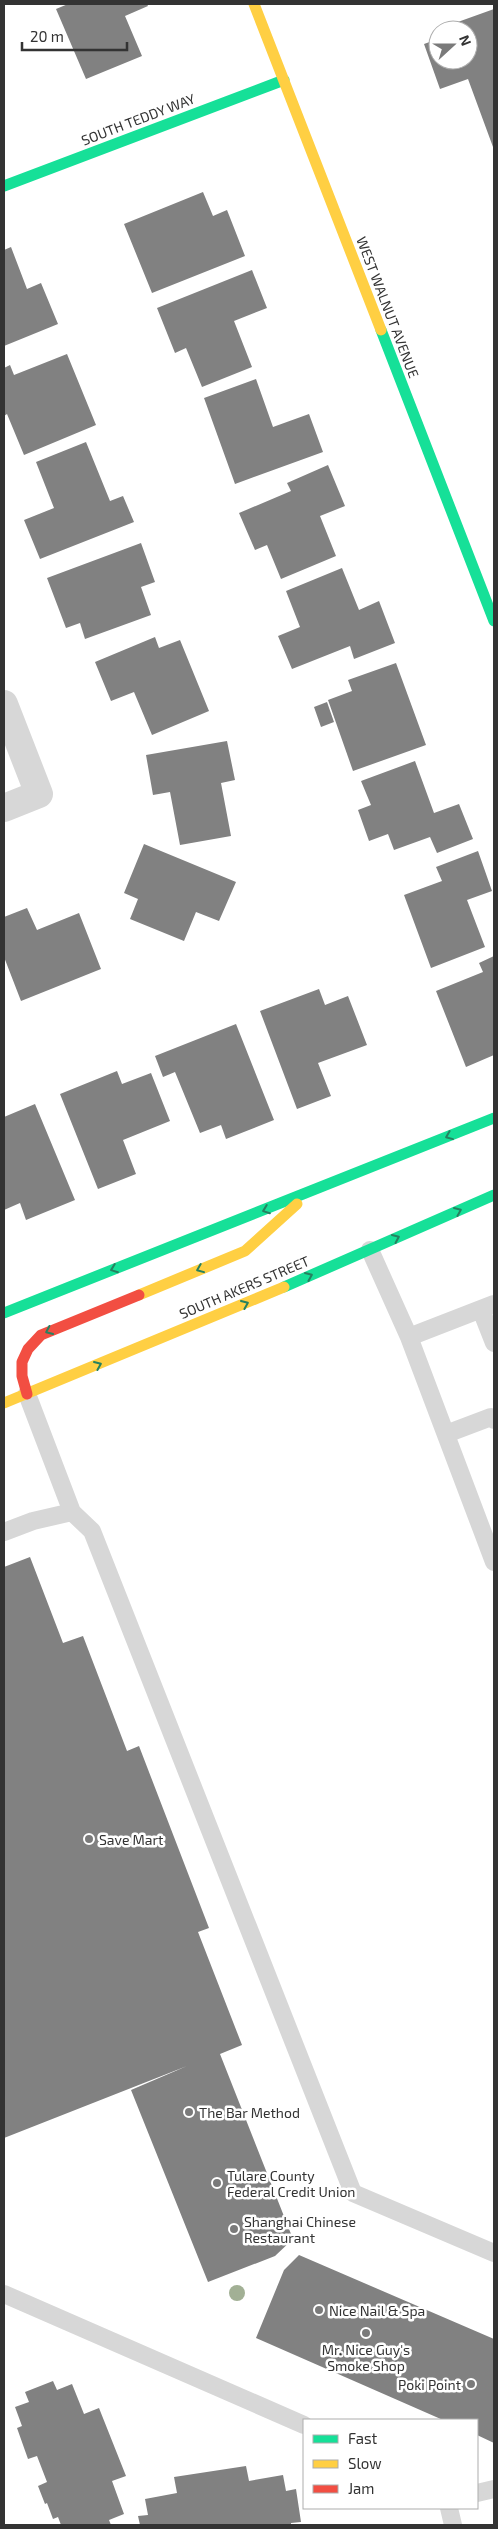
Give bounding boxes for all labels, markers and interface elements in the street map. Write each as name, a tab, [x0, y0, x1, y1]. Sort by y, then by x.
scale bar	[22, 20, 128, 52]
north arrow	[428, 20, 478, 70]
text: 20 m	[30, 27, 64, 45]
text: N	[456, 32, 475, 48]
street label: SOUTH TEDDY WAY	[79, 89, 197, 149]
street label: WEST WALNUT AVENUE	[353, 234, 423, 380]
one-way arrow	[445, 1130, 454, 1141]
one-way arrow	[262, 1204, 270, 1214]
one-way arrow	[453, 1206, 462, 1217]
one-way arrow	[391, 1234, 400, 1245]
street label: SOUTH AKERS STREET	[176, 1252, 312, 1322]
one-way arrow	[111, 1263, 119, 1273]
one-way arrow	[196, 1263, 204, 1273]
one-way arrow	[304, 1272, 313, 1283]
one-way arrow	[240, 1299, 249, 1310]
one-way arrow	[45, 1325, 54, 1336]
one-way arrow	[93, 1361, 101, 1371]
place label: Save Mart	[99, 1831, 163, 1848]
marker: Save Mart	[83, 1833, 95, 1845]
place label: The Bar Method	[199, 2104, 300, 2121]
marker: The Bar Method	[183, 2106, 195, 2118]
place label: Tulare County Federal Credit Union	[227, 2167, 356, 2200]
marker: Tulare County Federal Credit Union	[211, 2177, 223, 2189]
place label: Shanghai Chinese Restaurant	[244, 2213, 356, 2246]
marker: Shanghai Chinese Restaurant	[228, 2223, 240, 2235]
place label: Nice Nail & Spa	[329, 2302, 425, 2319]
marker: Nice Nail & Spa	[313, 2304, 325, 2316]
marker: Mr. Nice Guy's Smoke Shop	[360, 2327, 372, 2339]
place label: Mr. Nice Guy's Smoke Shop	[322, 2341, 410, 2374]
place label: Poki Point	[398, 2376, 461, 2393]
marker: Poki Point	[465, 2378, 477, 2390]
legend	[303, 2419, 478, 2509]
text: Fast	[348, 2429, 378, 2447]
text: Slow	[348, 2454, 382, 2472]
text: Jam	[348, 2479, 374, 2497]

